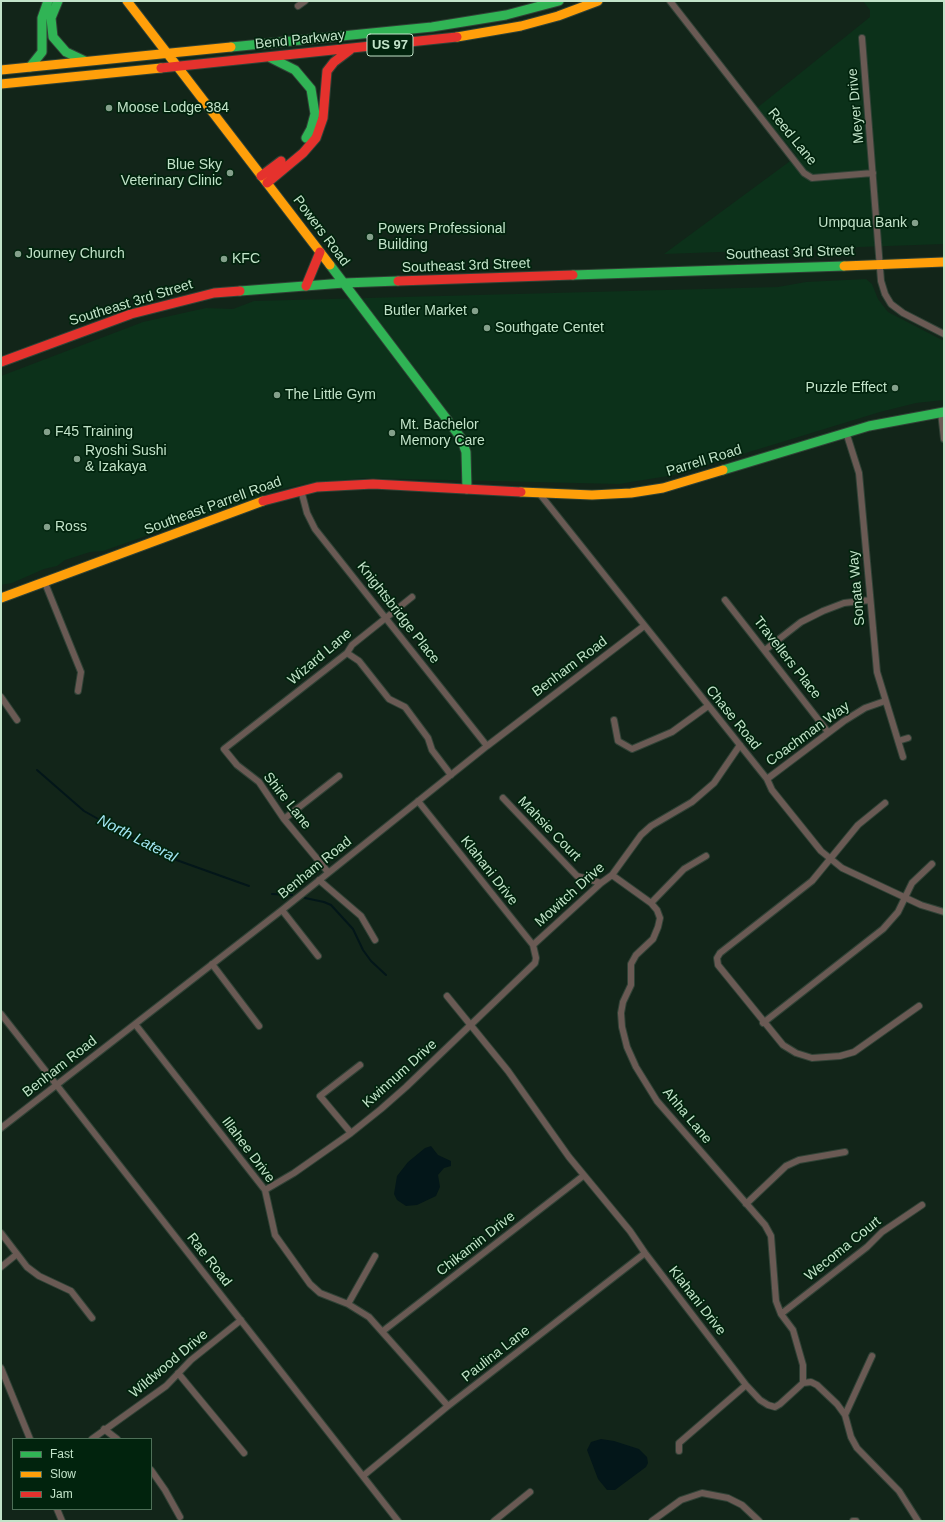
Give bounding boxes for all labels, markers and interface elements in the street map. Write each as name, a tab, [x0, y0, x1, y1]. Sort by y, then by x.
street label: Bend Parkway	[254, 27, 346, 53]
road number: US 97	[367, 34, 413, 56]
street label: Meyer Drive	[844, 68, 868, 144]
place label: Moose Lodge 384	[117, 100, 229, 116]
marker: Moose Lodge 384	[104, 103, 114, 113]
street label: Reed Lane	[764, 105, 820, 169]
place label: Blue Sky Veterinary Clinic	[121, 157, 222, 190]
marker: Blue Sky Veterinary Clinic	[225, 168, 235, 178]
street label: Powers Road	[289, 192, 353, 270]
place label: Umpqua Bank	[818, 215, 907, 231]
marker: Umpqua Bank	[910, 218, 920, 228]
place label: Powers Professional Building	[378, 221, 506, 254]
marker: Powers Professional Building	[365, 232, 375, 242]
street label: Southeast 3rd Street	[726, 242, 854, 264]
place label: Journey Church	[26, 246, 125, 262]
marker: Journey Church	[13, 249, 23, 259]
place label: KFC	[232, 251, 260, 267]
marker: KFC	[219, 254, 229, 264]
street label: Southeast 3rd Street	[402, 255, 530, 277]
street label: Southeast 3rd Street	[67, 276, 195, 330]
place label: Butler Market	[384, 303, 467, 319]
marker: Butler Market	[470, 306, 480, 316]
place label: Southgate Centet	[495, 320, 604, 336]
marker: Southgate Centet	[482, 323, 492, 333]
place label: Puzzle Effect	[806, 380, 887, 396]
marker: Puzzle Effect	[890, 383, 900, 393]
place label: The Little Gym	[285, 387, 376, 403]
marker: The Little Gym	[272, 390, 282, 400]
place label: Mt. Bachelor Memory Care	[400, 417, 485, 450]
place label: F45 Training	[55, 424, 133, 440]
marker: F45 Training	[42, 427, 52, 437]
marker: Mt. Bachelor Memory Care	[387, 428, 397, 438]
street label: Parrell Road	[664, 442, 744, 480]
place label: Ryoshi Sushi & Izakaya	[85, 443, 167, 476]
marker: Ryoshi Sushi & Izakaya	[72, 454, 82, 464]
street label: Southeast Parrell Road	[142, 473, 284, 539]
place label: Ross	[55, 519, 87, 535]
marker: Ross	[42, 522, 52, 532]
street label: Sonata Way	[845, 550, 869, 626]
street label: Knightsbridge Place	[353, 559, 443, 667]
street label: Travellers Place	[750, 613, 824, 703]
street label: Wizard Lane	[284, 625, 356, 689]
street label: Benham Road	[529, 633, 611, 701]
street label: Chase Road	[702, 682, 764, 754]
street label: Coachman Way	[763, 698, 853, 770]
street label: Shire Lane	[260, 769, 314, 833]
street label: Mahsie Court	[514, 793, 584, 865]
water label: North Lateral	[94, 811, 180, 867]
street label: Benham Road	[275, 833, 355, 903]
street label: Klahani Drive	[457, 833, 521, 909]
street label: Mowitch Drive	[532, 859, 608, 931]
street label: Benham Road	[20, 1033, 100, 1101]
street label: Kwinnum Drive	[359, 1036, 441, 1112]
street label: Ahha Lane	[659, 1085, 715, 1147]
street label: Illahee Drive	[218, 1114, 278, 1186]
street label: Chikamin Drive	[433, 1208, 519, 1280]
street label: Wecoma Court	[802, 1213, 884, 1285]
street label: Rae Road	[183, 1230, 235, 1290]
street label: Klahani Drive	[665, 1263, 729, 1339]
street label: Paulina Lane	[459, 1322, 533, 1386]
street label: Wildwood Drive	[126, 1326, 212, 1402]
legend	[12, 1438, 152, 1510]
text: Fast	[50, 1447, 73, 1461]
text: Slow	[50, 1467, 76, 1481]
text: Jam	[50, 1487, 73, 1501]

